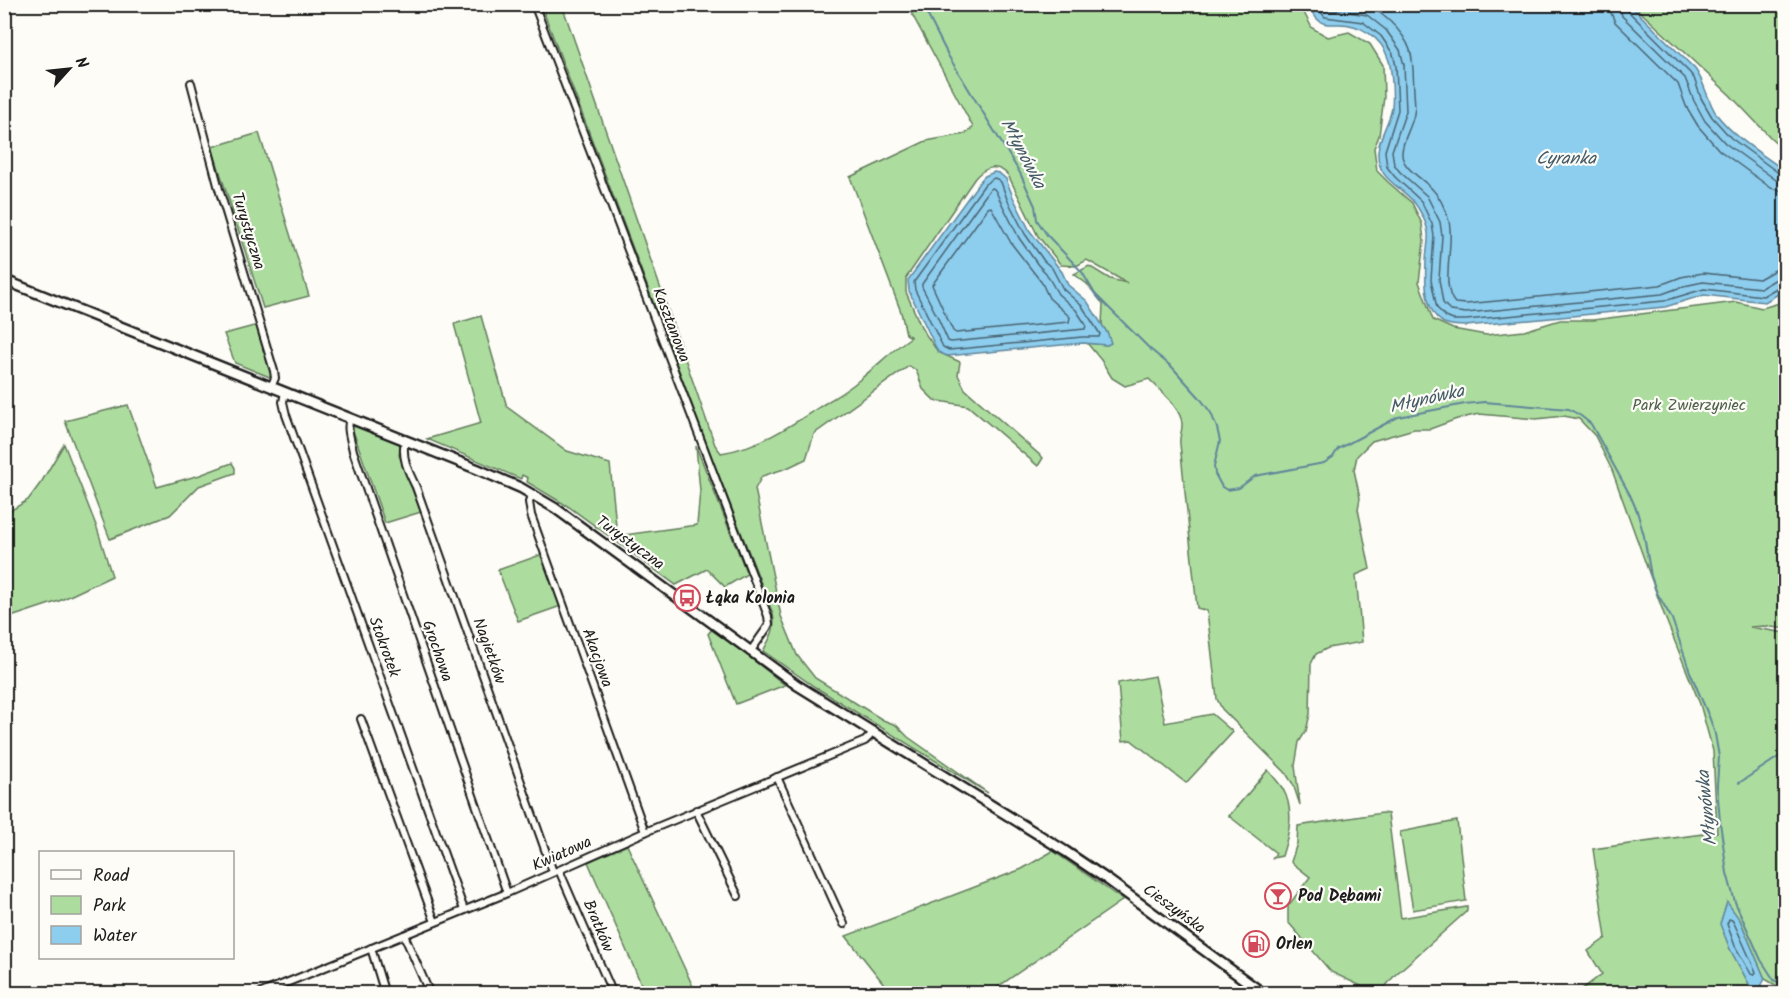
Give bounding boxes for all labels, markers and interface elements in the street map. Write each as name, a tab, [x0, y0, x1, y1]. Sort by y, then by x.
north arrow	[39, 39, 99, 99]
text: N	[68, 53, 94, 73]
water label: Młynówka	[991, 114, 1053, 196]
water label: Cyranka	[1536, 145, 1598, 174]
street label: Turystyczna	[224, 189, 272, 273]
street label: Kasztanowa	[645, 284, 697, 366]
water label: Młynówka	[1387, 377, 1469, 423]
park label: Park Zwierzyniec	[1632, 393, 1746, 418]
street label: Turystyczna	[590, 509, 670, 577]
bus stop icon: Łąka Kolonia	[672, 583, 702, 613]
place label: Łąka Kolonia	[706, 586, 795, 611]
street label: Stokrotek	[361, 613, 407, 681]
street label: Nagietków	[466, 614, 513, 688]
street label: Grochowa	[415, 617, 459, 685]
street label: Akacjowa	[575, 625, 619, 691]
water label: Młynówka	[1689, 767, 1726, 847]
street label: Kwiatowa	[528, 830, 596, 878]
legend	[39, 851, 234, 959]
text: Road	[93, 862, 130, 891]
street label: Cieszyńska	[1137, 878, 1211, 940]
bar icon: Pod Dębami	[1263, 881, 1293, 911]
place label: Pod Dębami	[1298, 884, 1382, 909]
text: Park	[93, 892, 126, 921]
street label: Bratków	[576, 896, 620, 956]
text: Water	[93, 922, 138, 951]
fuel station icon: Orlen	[1241, 929, 1271, 959]
place label: Orlen	[1276, 932, 1313, 957]

